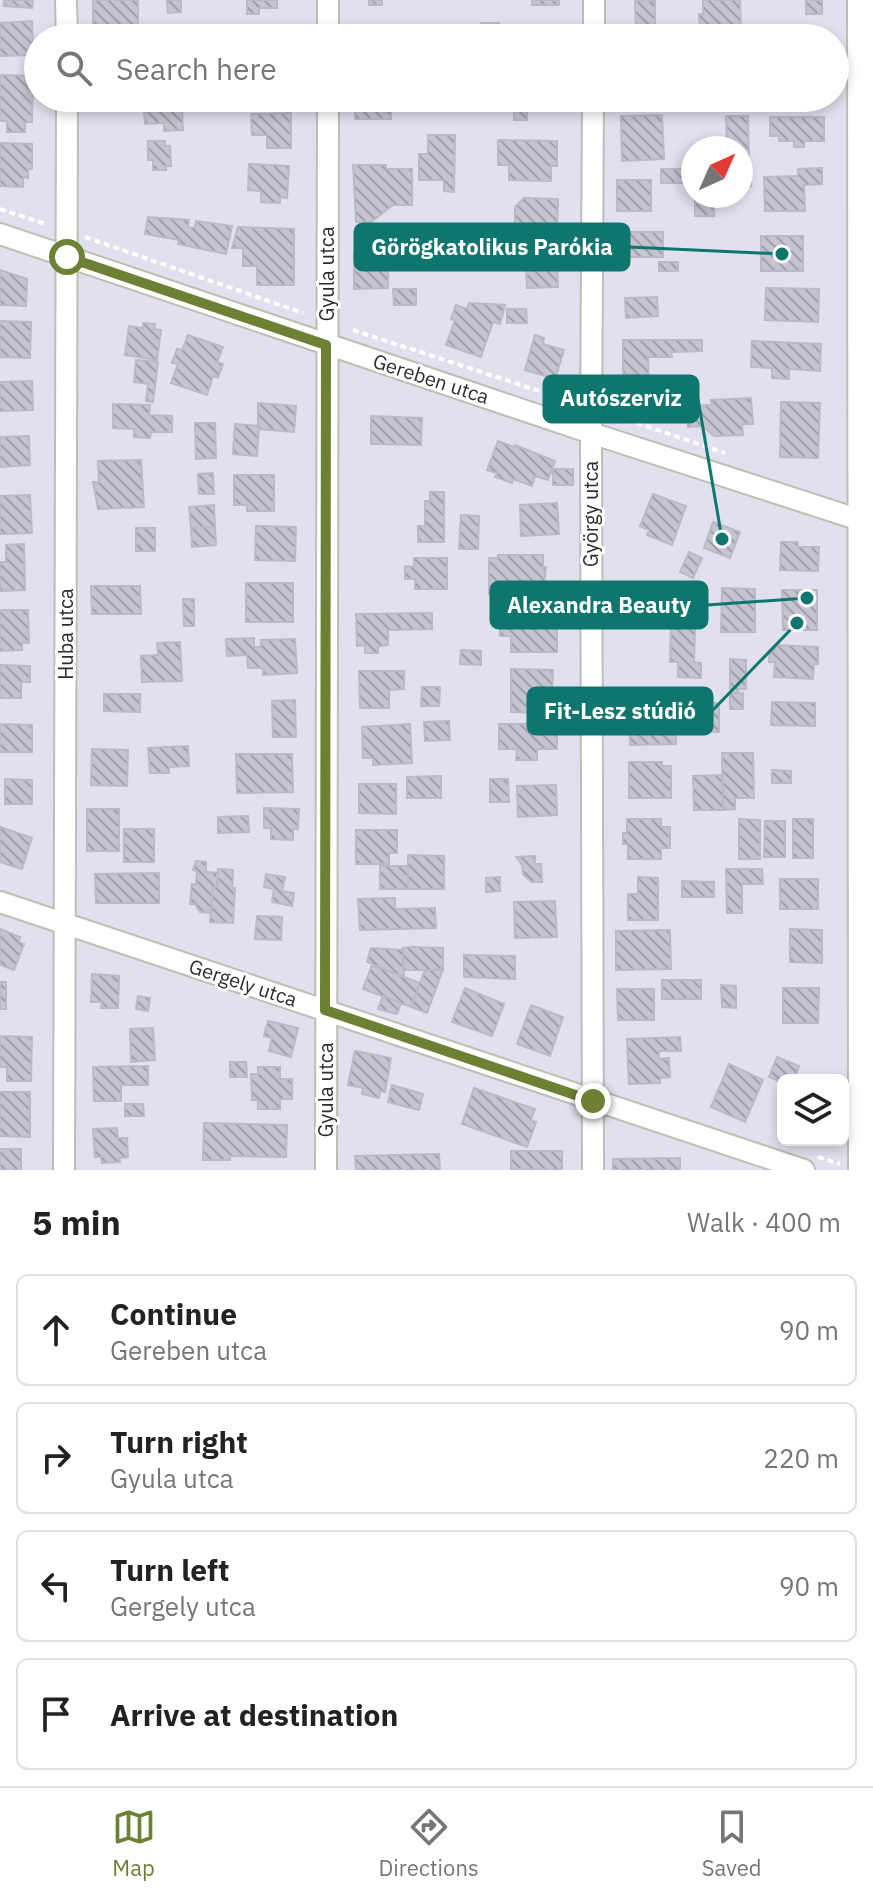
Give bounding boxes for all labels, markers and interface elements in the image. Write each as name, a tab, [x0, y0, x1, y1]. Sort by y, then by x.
search box	[24, 24, 849, 112]
icon: search	[52, 46, 96, 90]
text: Search here	[116, 49, 277, 88]
north arrow	[681, 136, 753, 208]
callout: Görögkatolikus Parókia	[355, 224, 629, 270]
street label: Gyula utca	[313, 226, 340, 322]
text: Görögkatolikus Parókia	[371, 232, 613, 261]
route start	[49, 239, 85, 275]
street label: Gereben utca	[370, 347, 493, 410]
callout: Autószerviz	[544, 376, 698, 422]
text: Autószerviz	[560, 383, 682, 412]
street label: György utca	[577, 461, 604, 567]
callout: Alexandra Beauty	[491, 582, 707, 628]
street label: Huba utca	[52, 588, 79, 680]
text: Alexandra Beauty	[507, 590, 691, 619]
callout: Fit-Lesz stúdió	[528, 688, 712, 734]
text: Fit-Lesz stúdió	[544, 696, 696, 725]
street label: Gergely utca	[186, 952, 301, 1013]
street label: Gyula utca	[312, 1042, 339, 1138]
map controls	[777, 1074, 849, 1146]
button: layers	[777, 1074, 849, 1146]
route end	[575, 1083, 611, 1119]
text: 5 min	[32, 1200, 121, 1244]
text: Walk · 400 m	[687, 1205, 841, 1239]
text: Continue	[110, 1294, 237, 1333]
icon: ahead	[34, 1308, 78, 1352]
text: 90 m	[779, 1313, 839, 1347]
text: Gereben utca	[110, 1333, 267, 1367]
text: Turn right	[110, 1422, 248, 1461]
icon: right	[34, 1436, 78, 1480]
text: 220 m	[763, 1441, 839, 1475]
text: Gyula utca	[110, 1461, 234, 1495]
text: Turn left	[110, 1550, 229, 1589]
icon: left	[34, 1564, 78, 1608]
text: 90 m	[779, 1569, 839, 1603]
text: Gergely utca	[110, 1589, 256, 1623]
icon: arrive	[34, 1692, 78, 1736]
text: Arrive at destination	[110, 1695, 398, 1734]
tab: Map	[112, 1805, 156, 1882]
tab: Directions	[379, 1805, 479, 1882]
tab: Saved	[702, 1805, 761, 1882]

